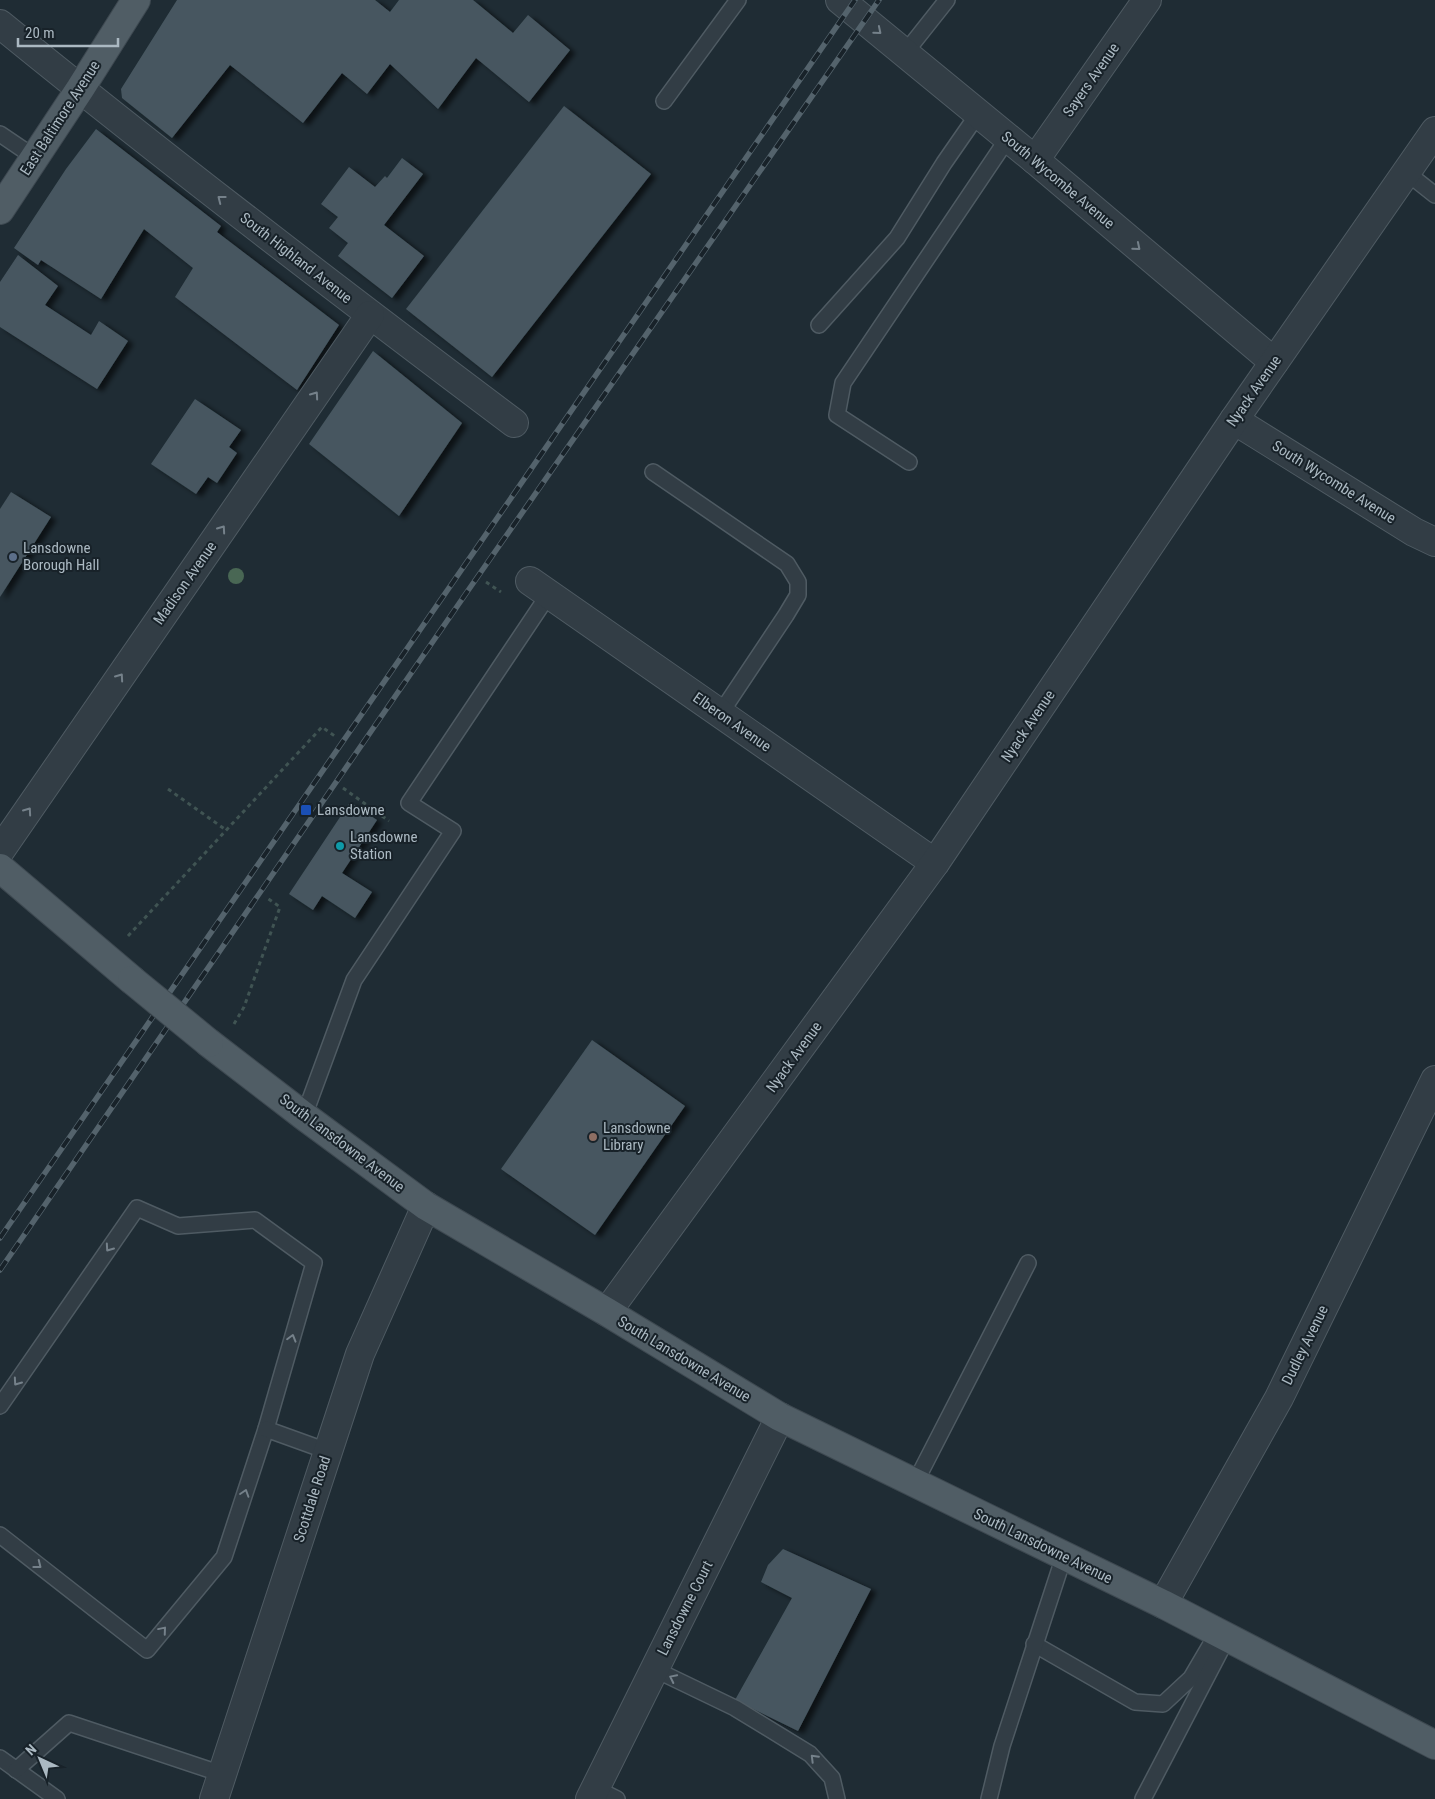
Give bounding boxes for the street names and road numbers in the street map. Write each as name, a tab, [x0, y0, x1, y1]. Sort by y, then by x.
street label: Sayers Avenue	[1059, 40, 1123, 120]
street label: East Baltimore Avenue	[16, 57, 104, 179]
street label: South Wycombe Avenue	[998, 127, 1118, 233]
street label: South Highland Avenue	[236, 209, 356, 307]
street label: Nyack Avenue	[1223, 352, 1285, 430]
street label: South Wycombe Avenue	[1269, 437, 1399, 527]
street label: Madison Avenue	[150, 538, 220, 628]
street label: Nyack Avenue	[997, 687, 1059, 765]
street label: Elberon Avenue	[689, 688, 775, 756]
street label: Nyack Avenue	[762, 1018, 826, 1096]
street label: South Lansdowne Avenue	[276, 1090, 408, 1196]
street label: Dudley Avenue	[1278, 1302, 1332, 1388]
street label: South Lansdowne Avenue	[614, 1312, 754, 1406]
street label: Scottdale Road	[290, 1454, 334, 1544]
street label: South Lansdowne Avenue	[971, 1505, 1115, 1587]
street label: Lansdowne Court	[653, 1558, 717, 1658]

